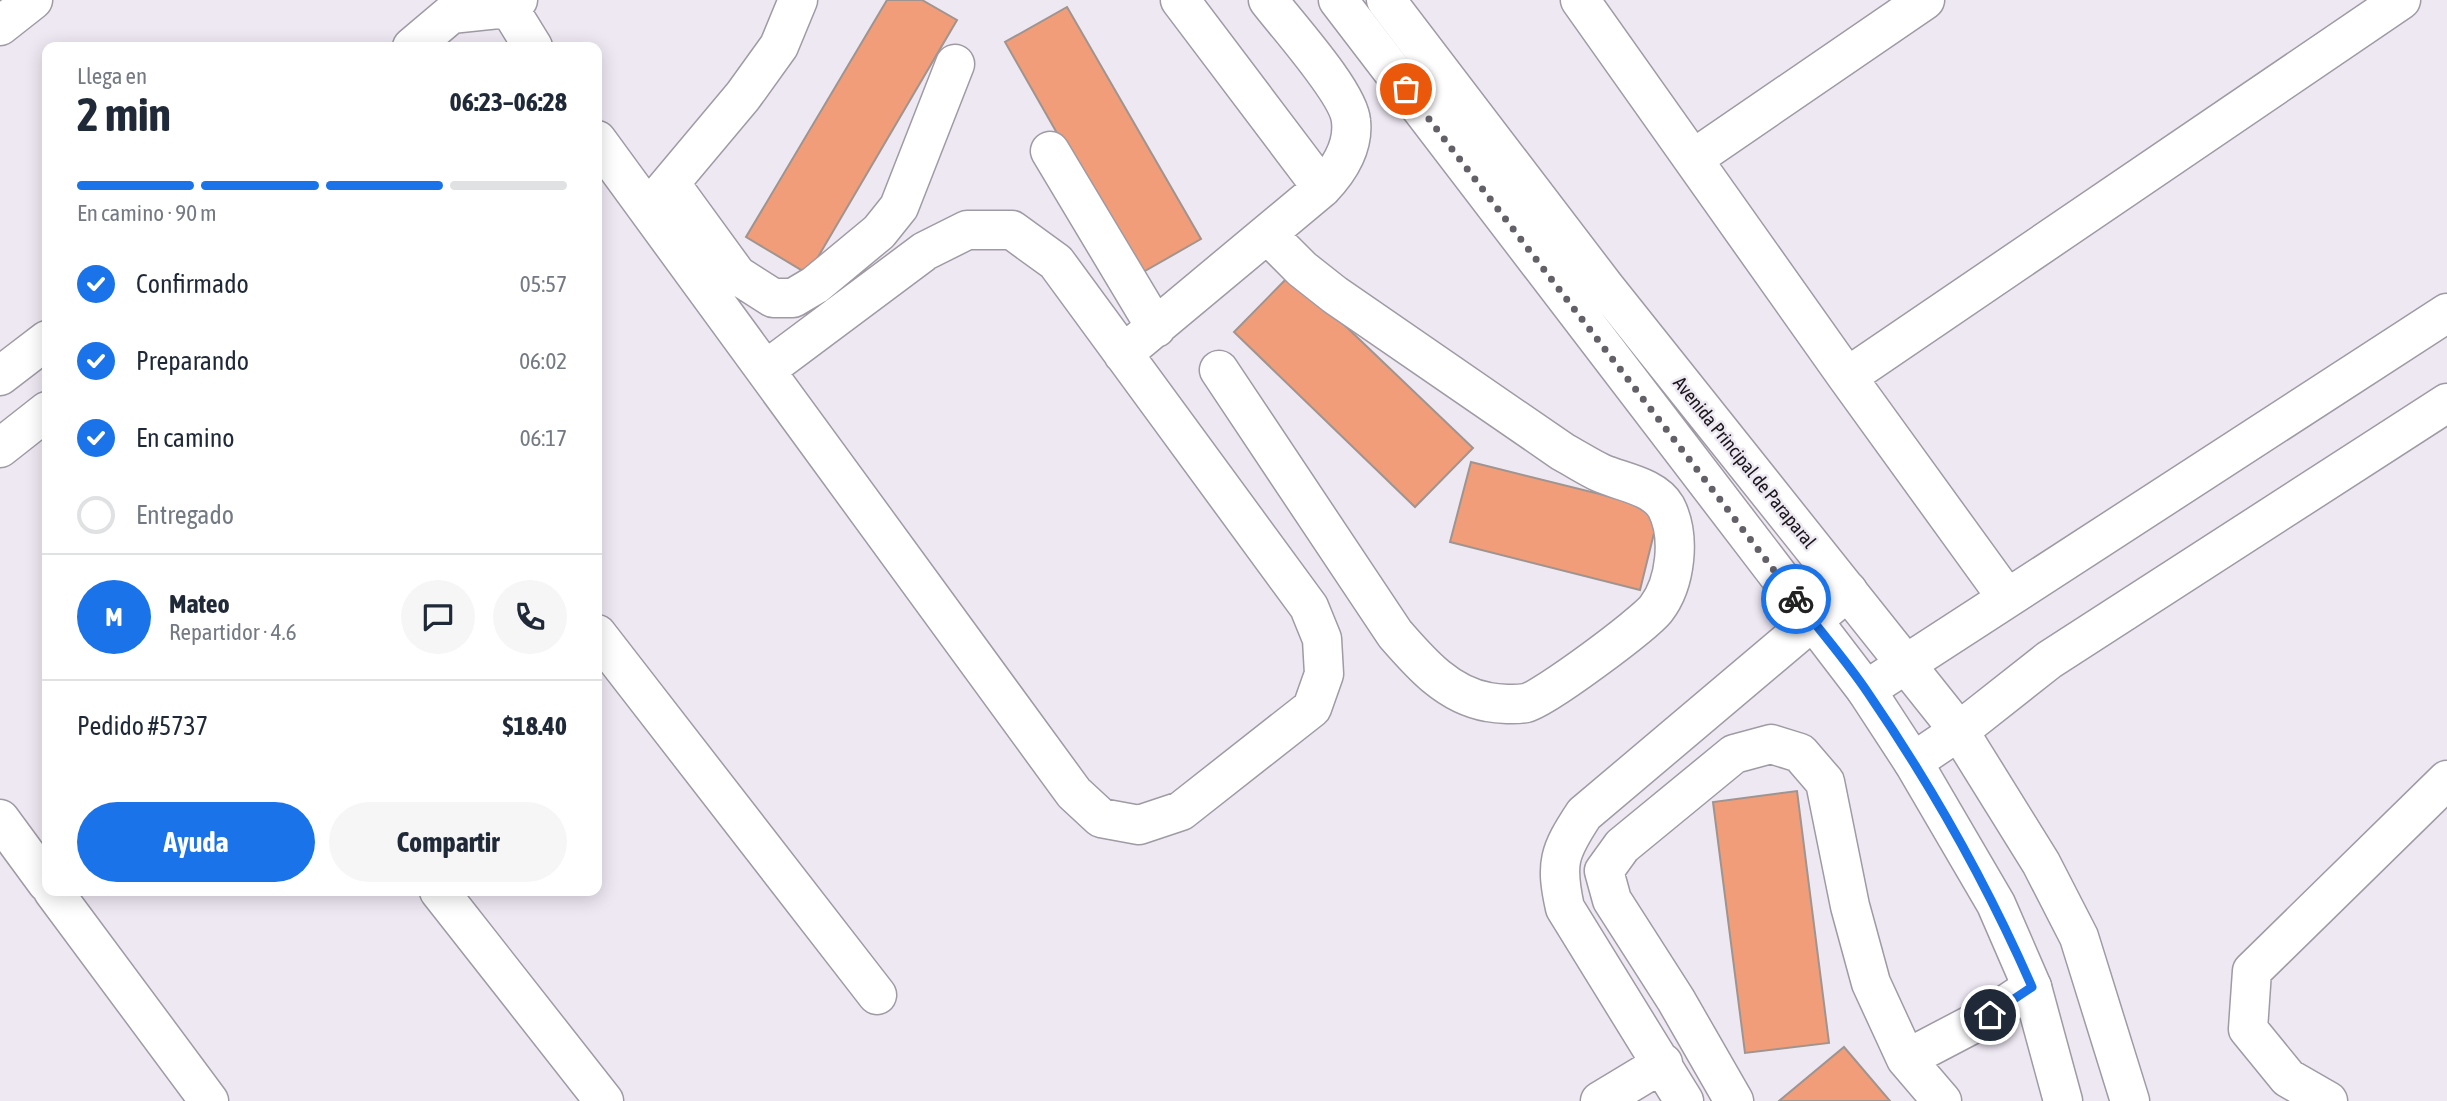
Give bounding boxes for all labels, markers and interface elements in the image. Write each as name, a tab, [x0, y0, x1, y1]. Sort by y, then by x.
pin	[1376, 59, 1436, 119]
text: Llega en	[77, 63, 147, 89]
icon: bag	[1387, 70, 1425, 108]
text: 06:23–06:28	[450, 87, 567, 117]
text: 2 min	[77, 88, 171, 141]
text: En camino · 90 m	[77, 200, 217, 226]
icon: check	[77, 265, 115, 303]
text: Confirmado	[136, 269, 249, 299]
text: 05:57	[520, 271, 567, 297]
icon: check	[77, 342, 115, 380]
text: Preparando	[136, 346, 249, 376]
text: 06:02	[519, 348, 567, 374]
street label: Avenida Principal de Paraparal	[1669, 372, 1821, 552]
icon: check	[77, 419, 115, 457]
text: En camino	[136, 423, 235, 453]
text: 06:17	[520, 425, 567, 451]
text: Entregado	[136, 500, 234, 530]
courier	[1761, 564, 1831, 634]
button: chat	[401, 580, 475, 654]
button: phone	[493, 580, 567, 654]
icon: bike	[1777, 580, 1815, 618]
text: Mateo	[169, 589, 230, 619]
text: M	[105, 602, 123, 632]
text: Repartidor · 4.6	[169, 619, 296, 645]
text: Pedido #5737	[77, 711, 208, 741]
text: $18.40	[503, 711, 567, 741]
button: Ayuda	[77, 802, 315, 882]
button: Compartir	[329, 802, 567, 882]
pin	[1960, 985, 2020, 1045]
icon: home	[1971, 996, 2009, 1034]

